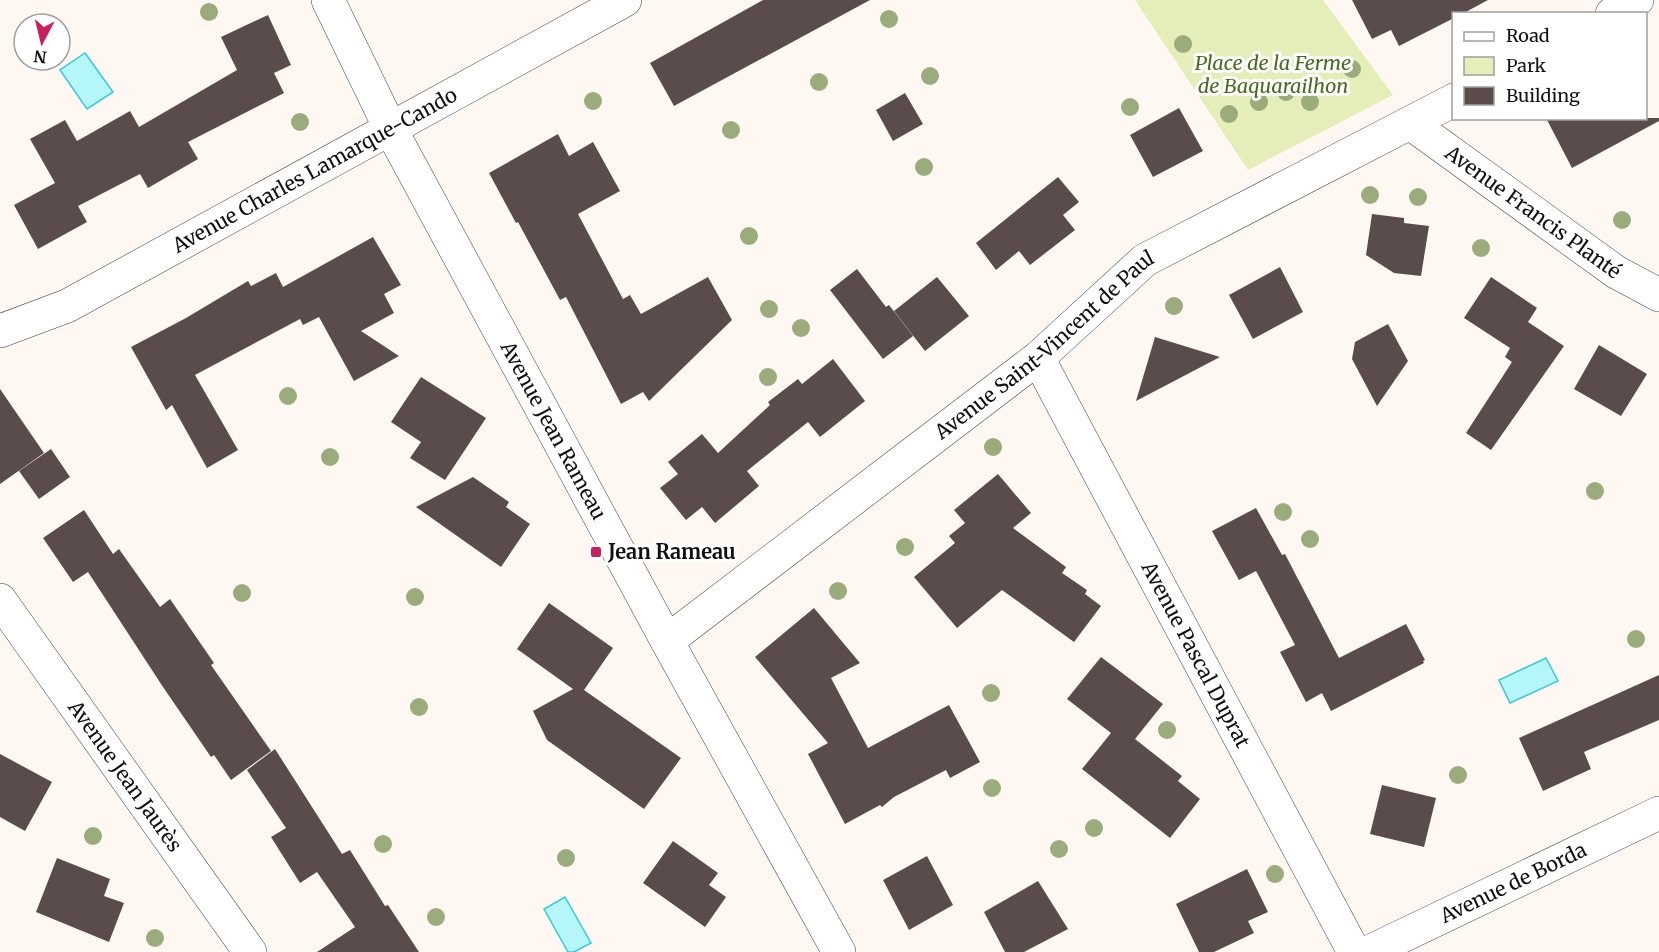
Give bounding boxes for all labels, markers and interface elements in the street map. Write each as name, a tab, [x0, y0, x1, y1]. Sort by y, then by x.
north arrow	[12, 12, 72, 72]
legend	[1452, 12, 1647, 120]
text: Road	[1506, 24, 1550, 47]
text: N	[32, 46, 48, 68]
park label: Place de la Ferme de Baquarailhon	[1195, 50, 1351, 98]
text: Park	[1506, 54, 1547, 77]
street label: Avenue Charles Lamarque-Cando	[167, 81, 461, 258]
text: Building	[1506, 84, 1580, 107]
street label: Avenue Francis Planté	[1440, 139, 1626, 284]
street label: Avenue Saint-Vincent de Paul	[929, 245, 1158, 445]
street label: Avenue Jean Rameau	[495, 336, 612, 524]
place label: Jean Rameau	[607, 539, 736, 564]
marker: Jean Rameau	[589, 545, 603, 559]
street label: Avenue Pascal Duprat	[1136, 556, 1256, 752]
street label: Avenue Jean Jaurès	[63, 695, 188, 856]
street label: Avenue de Borda	[1435, 837, 1591, 929]

